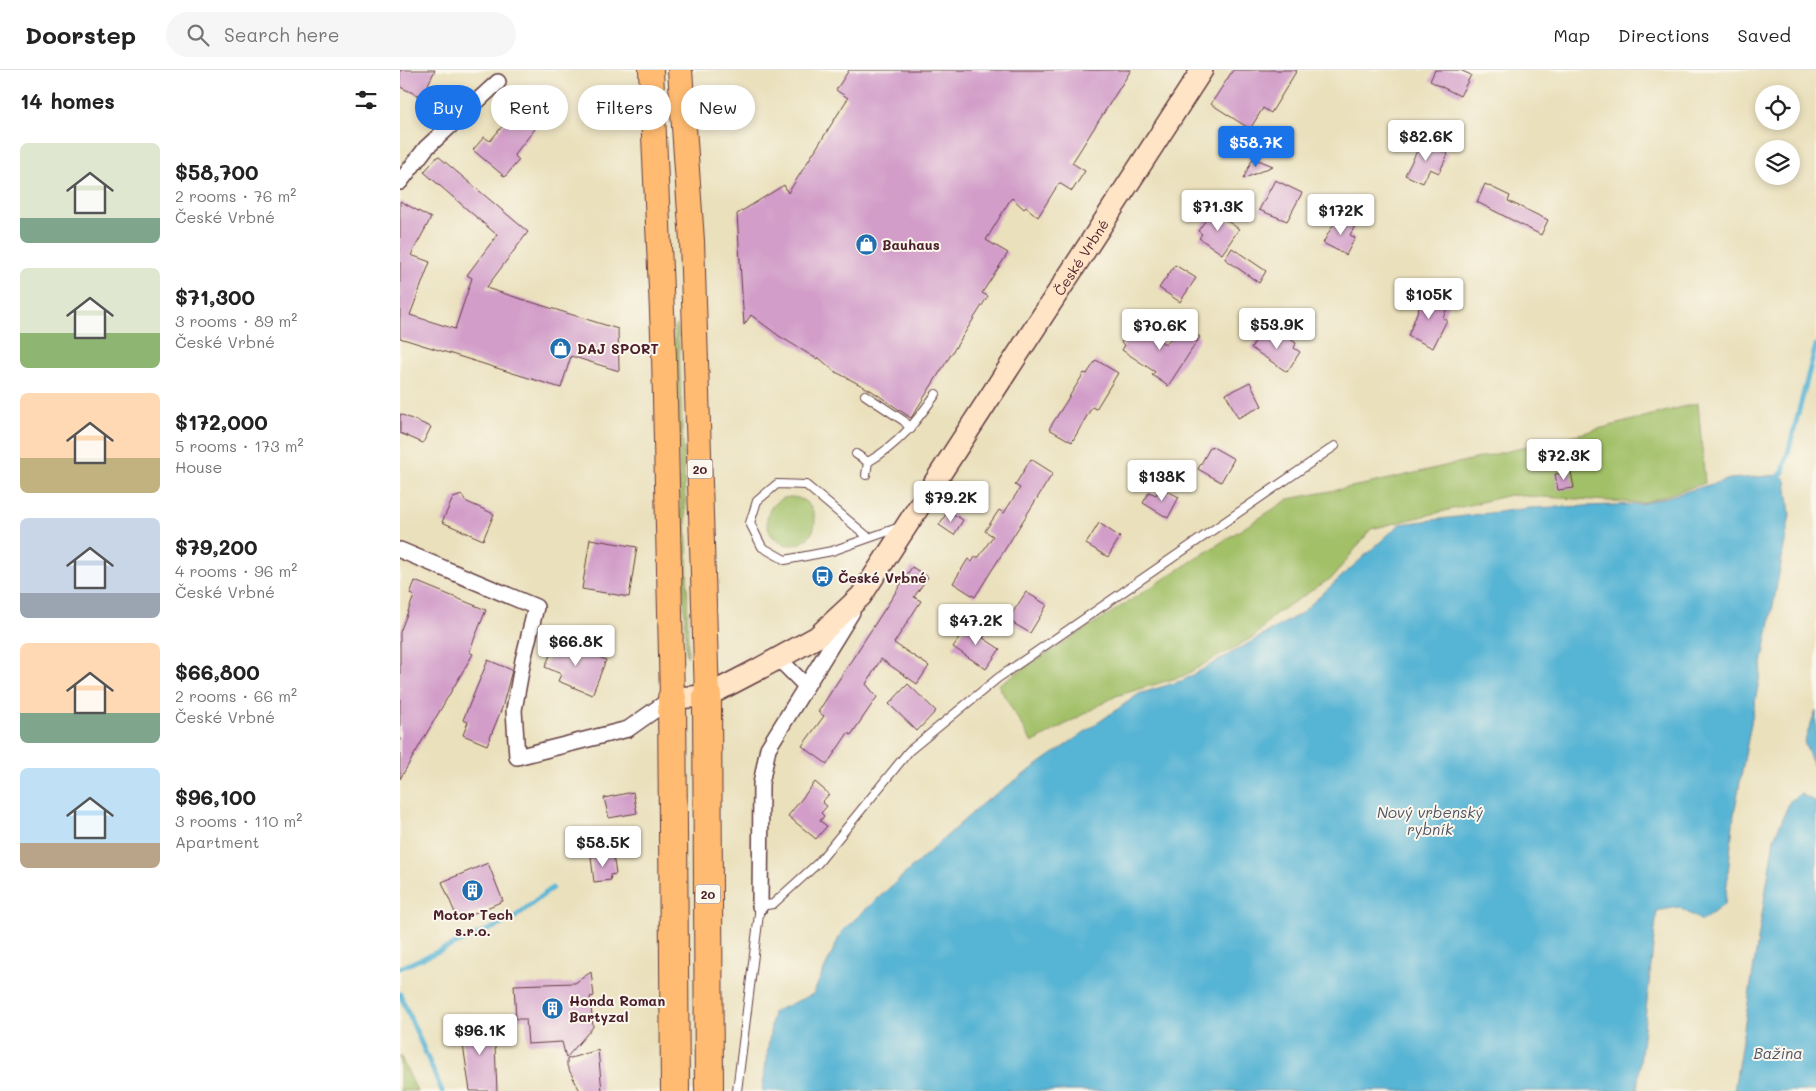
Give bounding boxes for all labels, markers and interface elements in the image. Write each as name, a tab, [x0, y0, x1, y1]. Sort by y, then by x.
search box	[166, 12, 516, 57]
text: Doorstep	[25, 19, 136, 50]
icon: search	[184, 21, 212, 49]
text: Search here	[224, 22, 340, 47]
text: Map	[1553, 23, 1590, 47]
text: Directions	[1618, 23, 1710, 47]
text: Saved	[1738, 23, 1791, 47]
chip: Buy	[415, 85, 481, 130]
chip: Rent	[491, 85, 568, 130]
chip: Filters	[578, 85, 671, 130]
chip: New	[681, 85, 755, 130]
map controls	[1755, 85, 1800, 185]
button: locate	[1755, 85, 1800, 130]
icon: filters	[352, 86, 380, 114]
text: 14 homes	[20, 87, 115, 114]
pin: $82.6K	[1385, 119, 1467, 162]
text: $82.6K	[1399, 125, 1453, 146]
pin: $58.7K	[1215, 126, 1297, 168]
text: $58.7K	[1229, 131, 1283, 152]
button: layers	[1755, 140, 1800, 185]
text: $58,700	[175, 158, 258, 185]
icon: home	[60, 163, 120, 223]
text: 2 rooms · 76 m²	[175, 185, 296, 206]
pin: $71.3K	[1177, 190, 1259, 232]
pin: $172K	[1306, 194, 1376, 236]
text: $71.3K	[1193, 195, 1243, 216]
text: $172K	[1318, 199, 1364, 220]
text: České Vrbné	[175, 206, 275, 227]
street label: České Vrbné	[1049, 215, 1113, 299]
shop icon: Bauhaus	[854, 232, 878, 256]
place label: Bauhaus	[882, 235, 940, 254]
pin: $105K	[1394, 278, 1464, 320]
text: $71,300	[175, 283, 255, 310]
text: $105K	[1405, 283, 1453, 304]
icon: home	[60, 288, 120, 348]
pin: $70.6K	[1119, 308, 1201, 351]
pin: $53.9K	[1236, 308, 1318, 350]
text: 3 rooms · 89 m²	[175, 310, 297, 331]
text: $53.9K	[1250, 313, 1304, 334]
text: $70.6K	[1133, 314, 1187, 335]
text: České Vrbné	[175, 331, 275, 352]
shop icon: DAJ SPORT	[549, 336, 573, 360]
place label: DAJ SPORT	[577, 339, 659, 358]
text: $172,000	[175, 408, 268, 435]
icon: home	[60, 413, 120, 473]
text: 5 rooms · 173 m²	[175, 435, 304, 456]
pin: $72.3K	[1523, 438, 1605, 481]
text: $72.3K	[1538, 444, 1590, 465]
text: House	[175, 456, 222, 477]
road number: 20	[688, 459, 712, 478]
pin: $138K	[1127, 460, 1197, 502]
text: $138K	[1138, 465, 1186, 486]
pin: $79.2K	[910, 480, 992, 523]
text: $79.2K	[925, 486, 977, 507]
text: $79,200	[175, 533, 258, 560]
icon: home	[60, 538, 120, 598]
text: 4 rooms · 96 m²	[175, 560, 297, 581]
bus stop icon: České Vrbné	[810, 565, 834, 589]
place label: České Vrbné	[838, 568, 927, 587]
text: České Vrbné	[175, 581, 275, 602]
pin: $47.2K	[935, 604, 1017, 646]
text: $47.2K	[949, 609, 1003, 630]
pin: $66.8K	[535, 624, 617, 667]
text: $66.8K	[549, 630, 603, 651]
text: $66,800	[175, 658, 260, 685]
icon: home	[60, 663, 120, 723]
text: 2 rooms · 66 m²	[175, 685, 297, 706]
text: České Vrbné	[175, 706, 275, 727]
text: $96,100	[175, 783, 256, 810]
icon: home	[60, 788, 120, 848]
water label: Nový vrbenský rybník	[1377, 802, 1483, 839]
text: 3 rooms · 110 m²	[175, 810, 302, 831]
pin: $58.5K	[562, 826, 644, 868]
text: Apartment	[175, 831, 260, 852]
text: $58.5K	[576, 831, 630, 852]
building icon: Motor Tech s.r.o.	[461, 879, 485, 903]
road number: 20	[696, 884, 720, 904]
place label: Motor Tech s.r.o.	[433, 905, 513, 940]
place label: Honda Roman Bartyzal	[569, 991, 665, 1026]
building icon: Honda Roman Bartyzal	[541, 996, 565, 1020]
pin: $96.1K	[439, 1014, 521, 1056]
text: $96.1K	[454, 1019, 506, 1040]
water label: Bažina	[1753, 1043, 1803, 1063]

